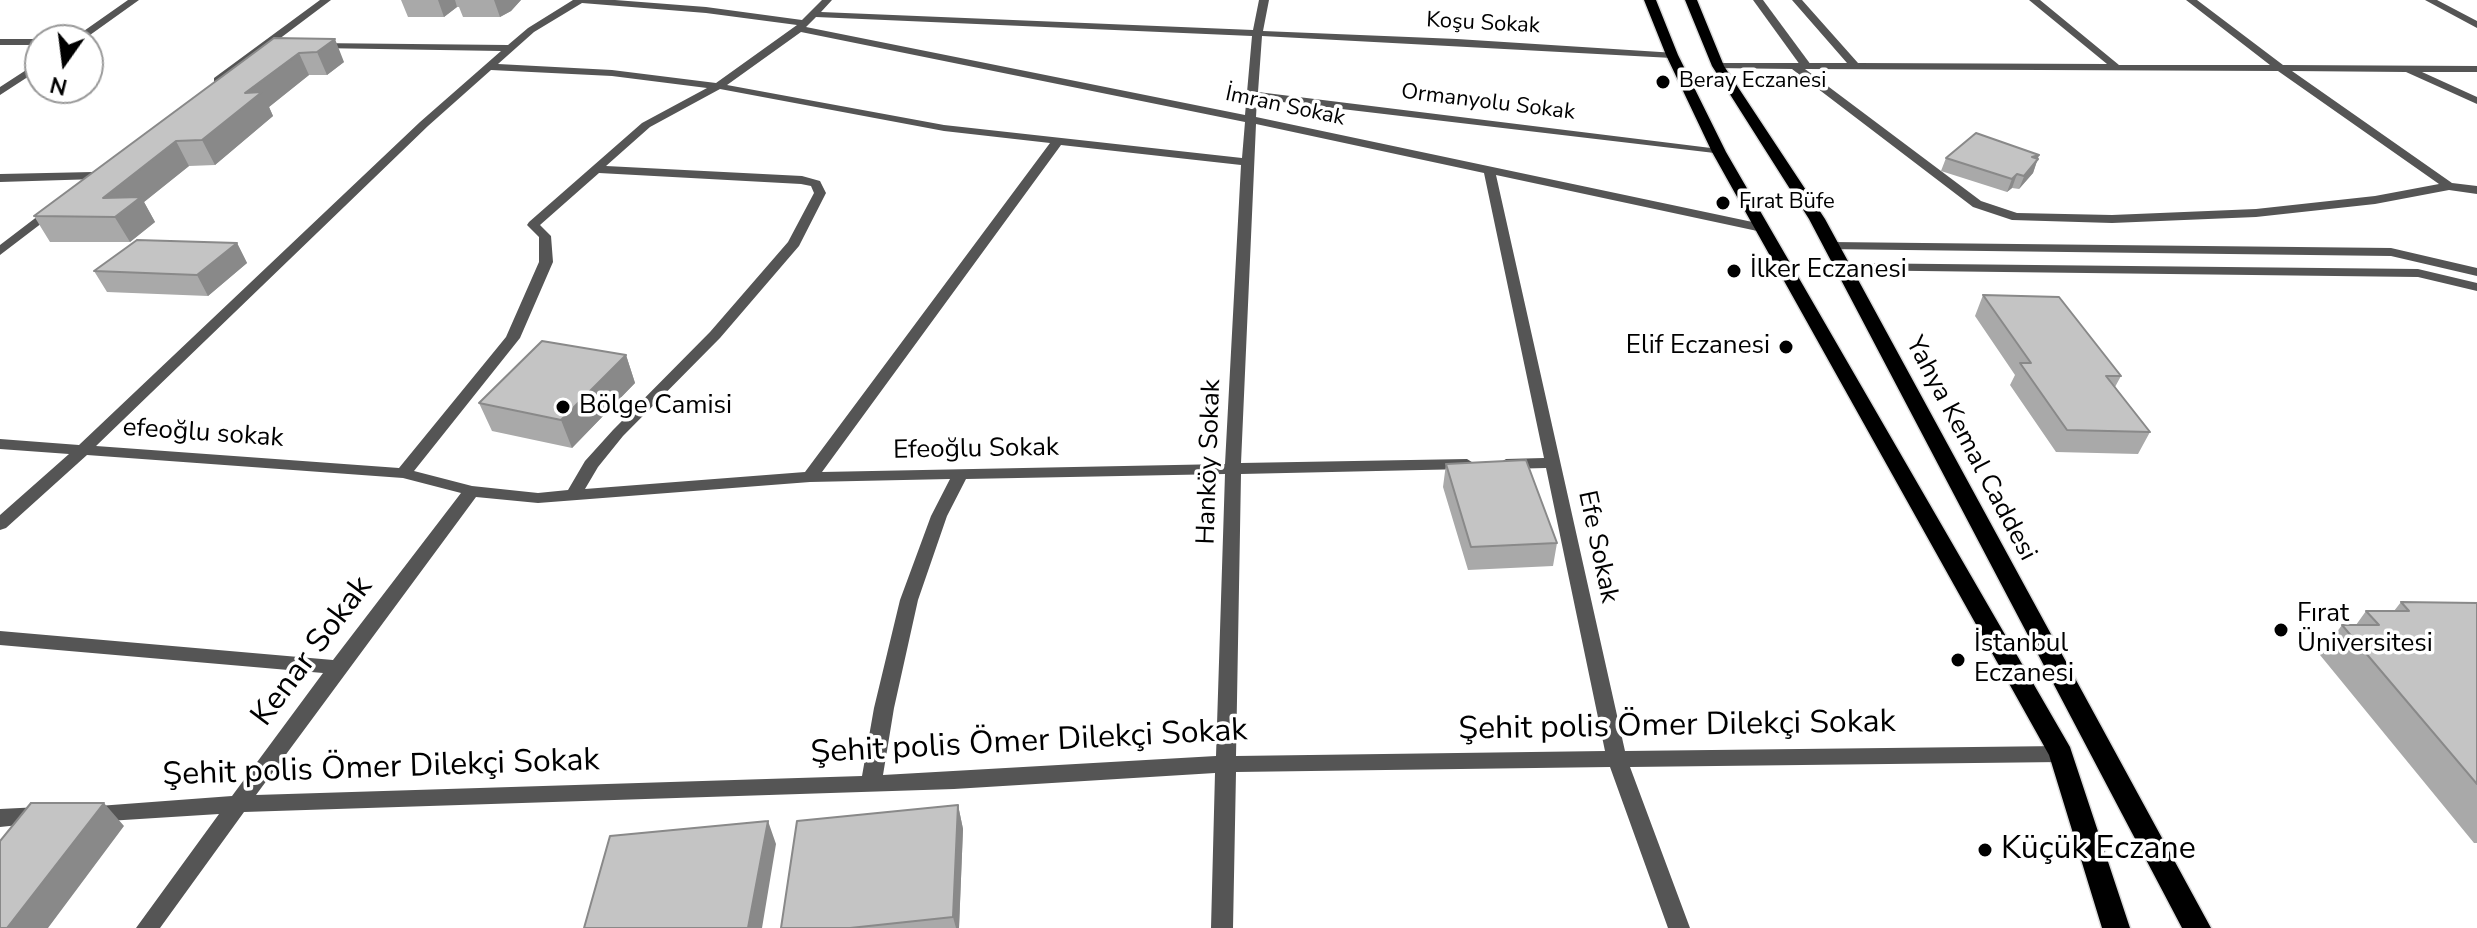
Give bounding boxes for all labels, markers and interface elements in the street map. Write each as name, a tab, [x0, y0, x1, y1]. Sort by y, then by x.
street label: Koşu Sokak	[1426, 8, 1540, 40]
north arrow	[24, 24, 104, 104]
text: N	[47, 69, 70, 102]
place label: Beray Eczanesi	[1679, 69, 1826, 95]
marker: Beray Eczanesi	[1654, 73, 1672, 91]
street label: Ormanyolu Sokak	[1400, 79, 1576, 127]
street label: İmran Sokak	[1223, 81, 1347, 133]
place label: Fırat Büfe	[1739, 190, 1835, 216]
marker: Fırat Büfe	[1714, 194, 1732, 212]
place label: İlker Eczanesi	[1750, 255, 1907, 287]
marker: İlker Eczanesi	[1725, 262, 1743, 280]
place label: Elif Eczanesi	[1626, 331, 1770, 363]
street label: Yahya Kemal Caddesi	[1898, 332, 2042, 566]
marker: Elif Eczanesi	[1777, 338, 1795, 356]
street label: Hanköy Sokak	[1192, 379, 1228, 545]
place label: Bölge Camisi	[579, 391, 732, 423]
marker: Bölge Camisi	[554, 398, 572, 416]
street label: efeoğlu sokak	[122, 413, 284, 455]
street label: Efeoğlu Sokak	[893, 433, 1059, 467]
street label: Efe Sokak	[1570, 488, 1624, 606]
street label: Kenar Sokak	[244, 569, 382, 735]
place label: Fırat Üniversitesi	[2297, 599, 2433, 660]
marker: Fırat Üniversitesi	[2272, 621, 2290, 639]
place label: İstanbul Eczanesi	[1974, 629, 2074, 690]
marker: İstanbul Eczanesi	[1949, 651, 1967, 669]
street label: Şehit polis Ömer Dilekçi Sokak	[1458, 704, 1896, 750]
street label: Şehit polis Ömer Dilekçi Sokak	[810, 712, 1248, 774]
street label: Şehit polis Ömer Dilekçi Sokak	[162, 742, 600, 796]
place label: Küçük Eczane	[2001, 831, 2196, 869]
marker: Küçük Eczane	[1976, 841, 1994, 859]

